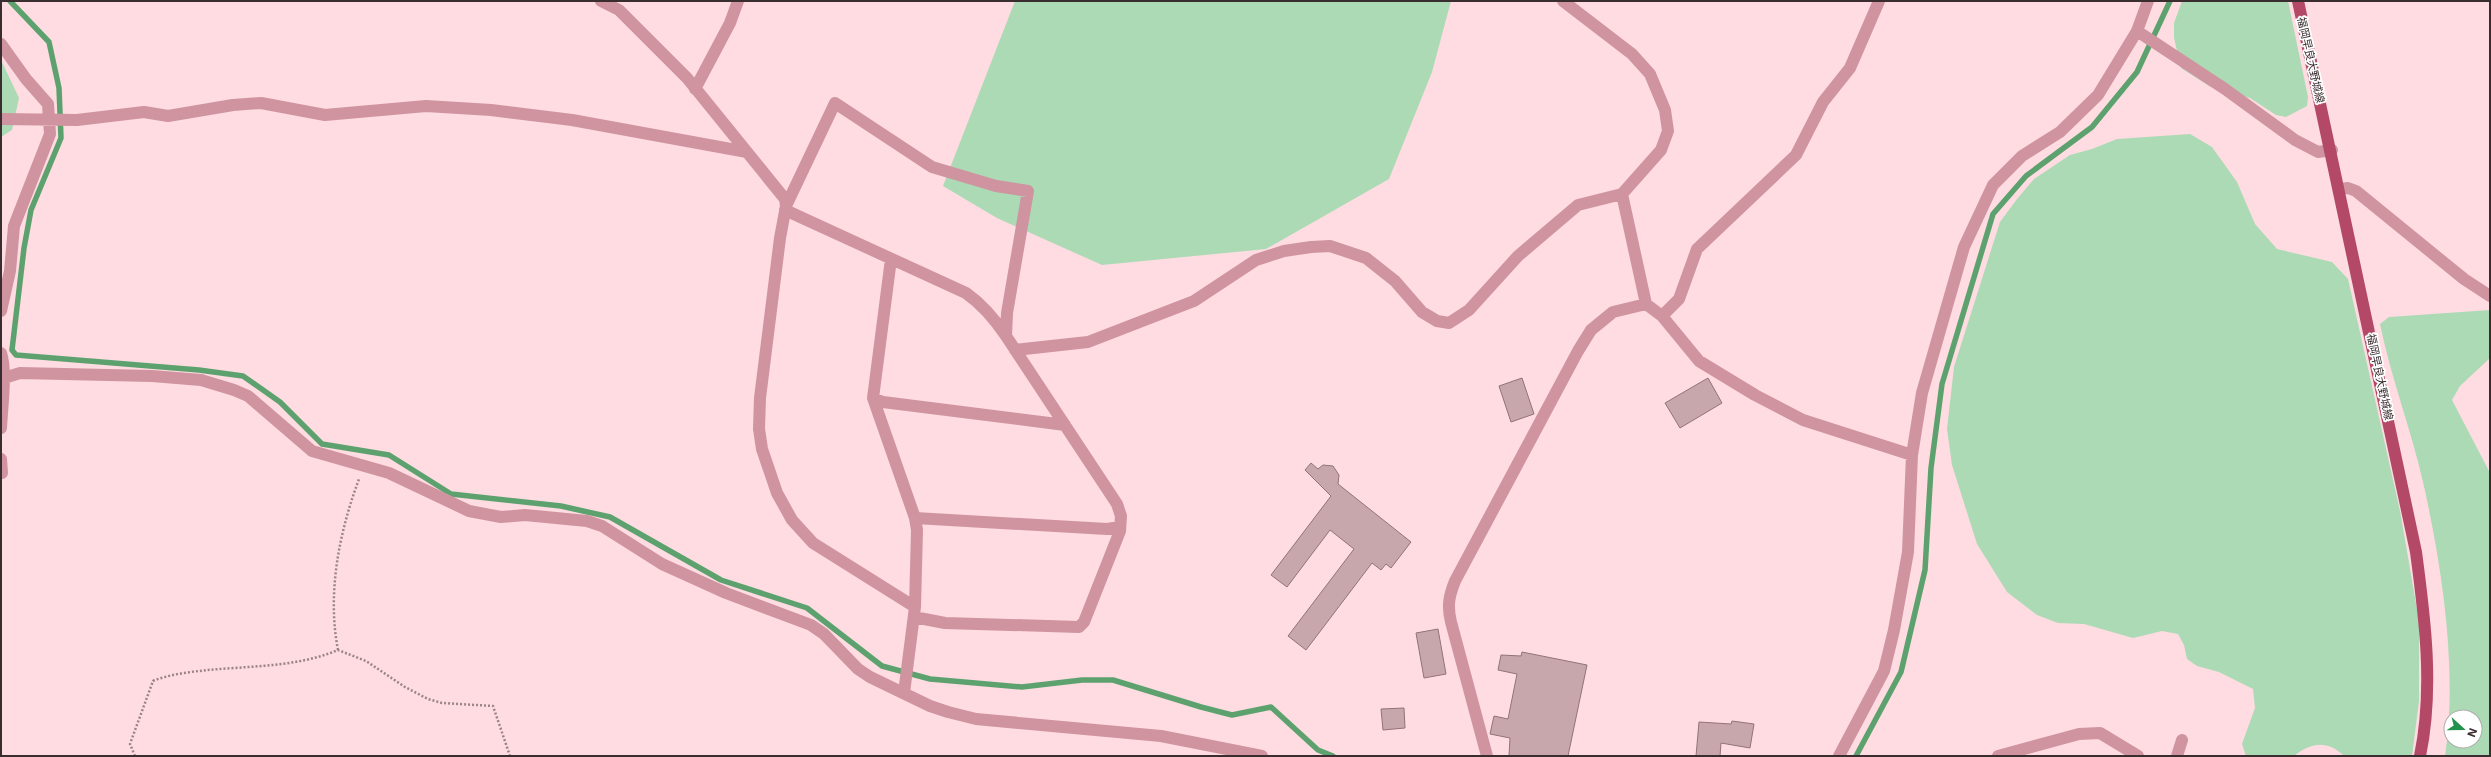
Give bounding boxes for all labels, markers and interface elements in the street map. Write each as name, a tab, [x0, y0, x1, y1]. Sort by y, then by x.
street label: 福岡早良大野城線	[2294, 16, 2328, 104]
street label: 福岡早良大野城線	[2364, 333, 2396, 421]
north arrow	[2443, 709, 2483, 749]
text: N	[2464, 726, 2480, 739]

